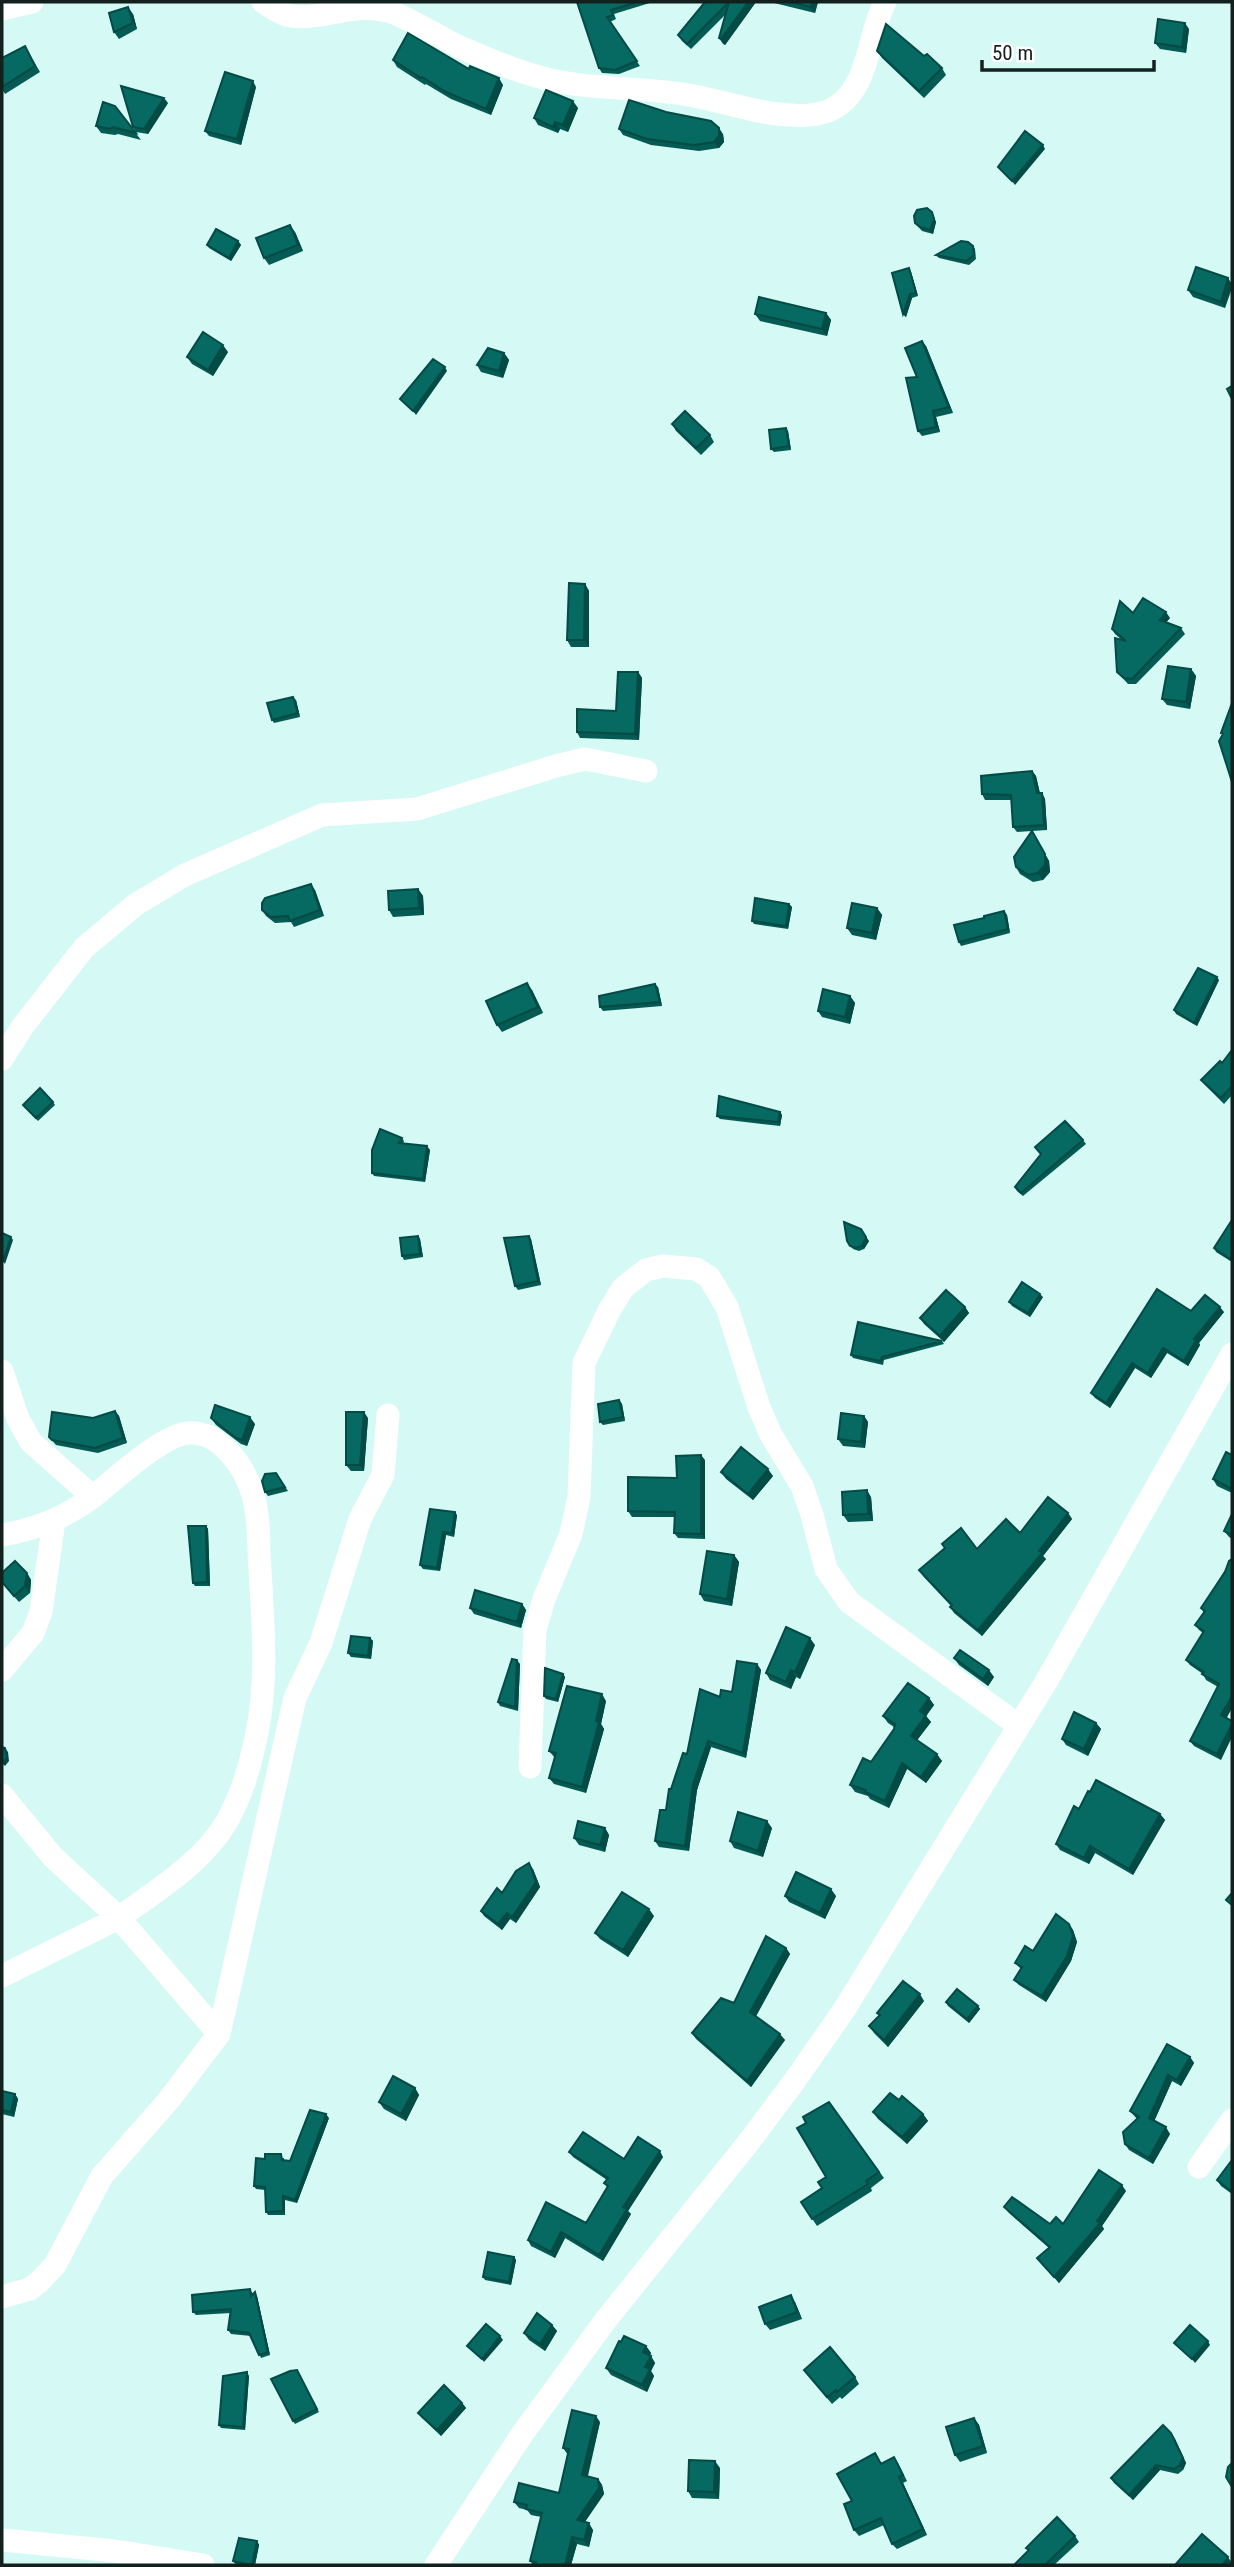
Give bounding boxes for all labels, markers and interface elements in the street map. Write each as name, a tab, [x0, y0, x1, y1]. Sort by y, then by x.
scale bar	[982, 28, 1154, 72]
text: 50 m	[992, 41, 1033, 65]

